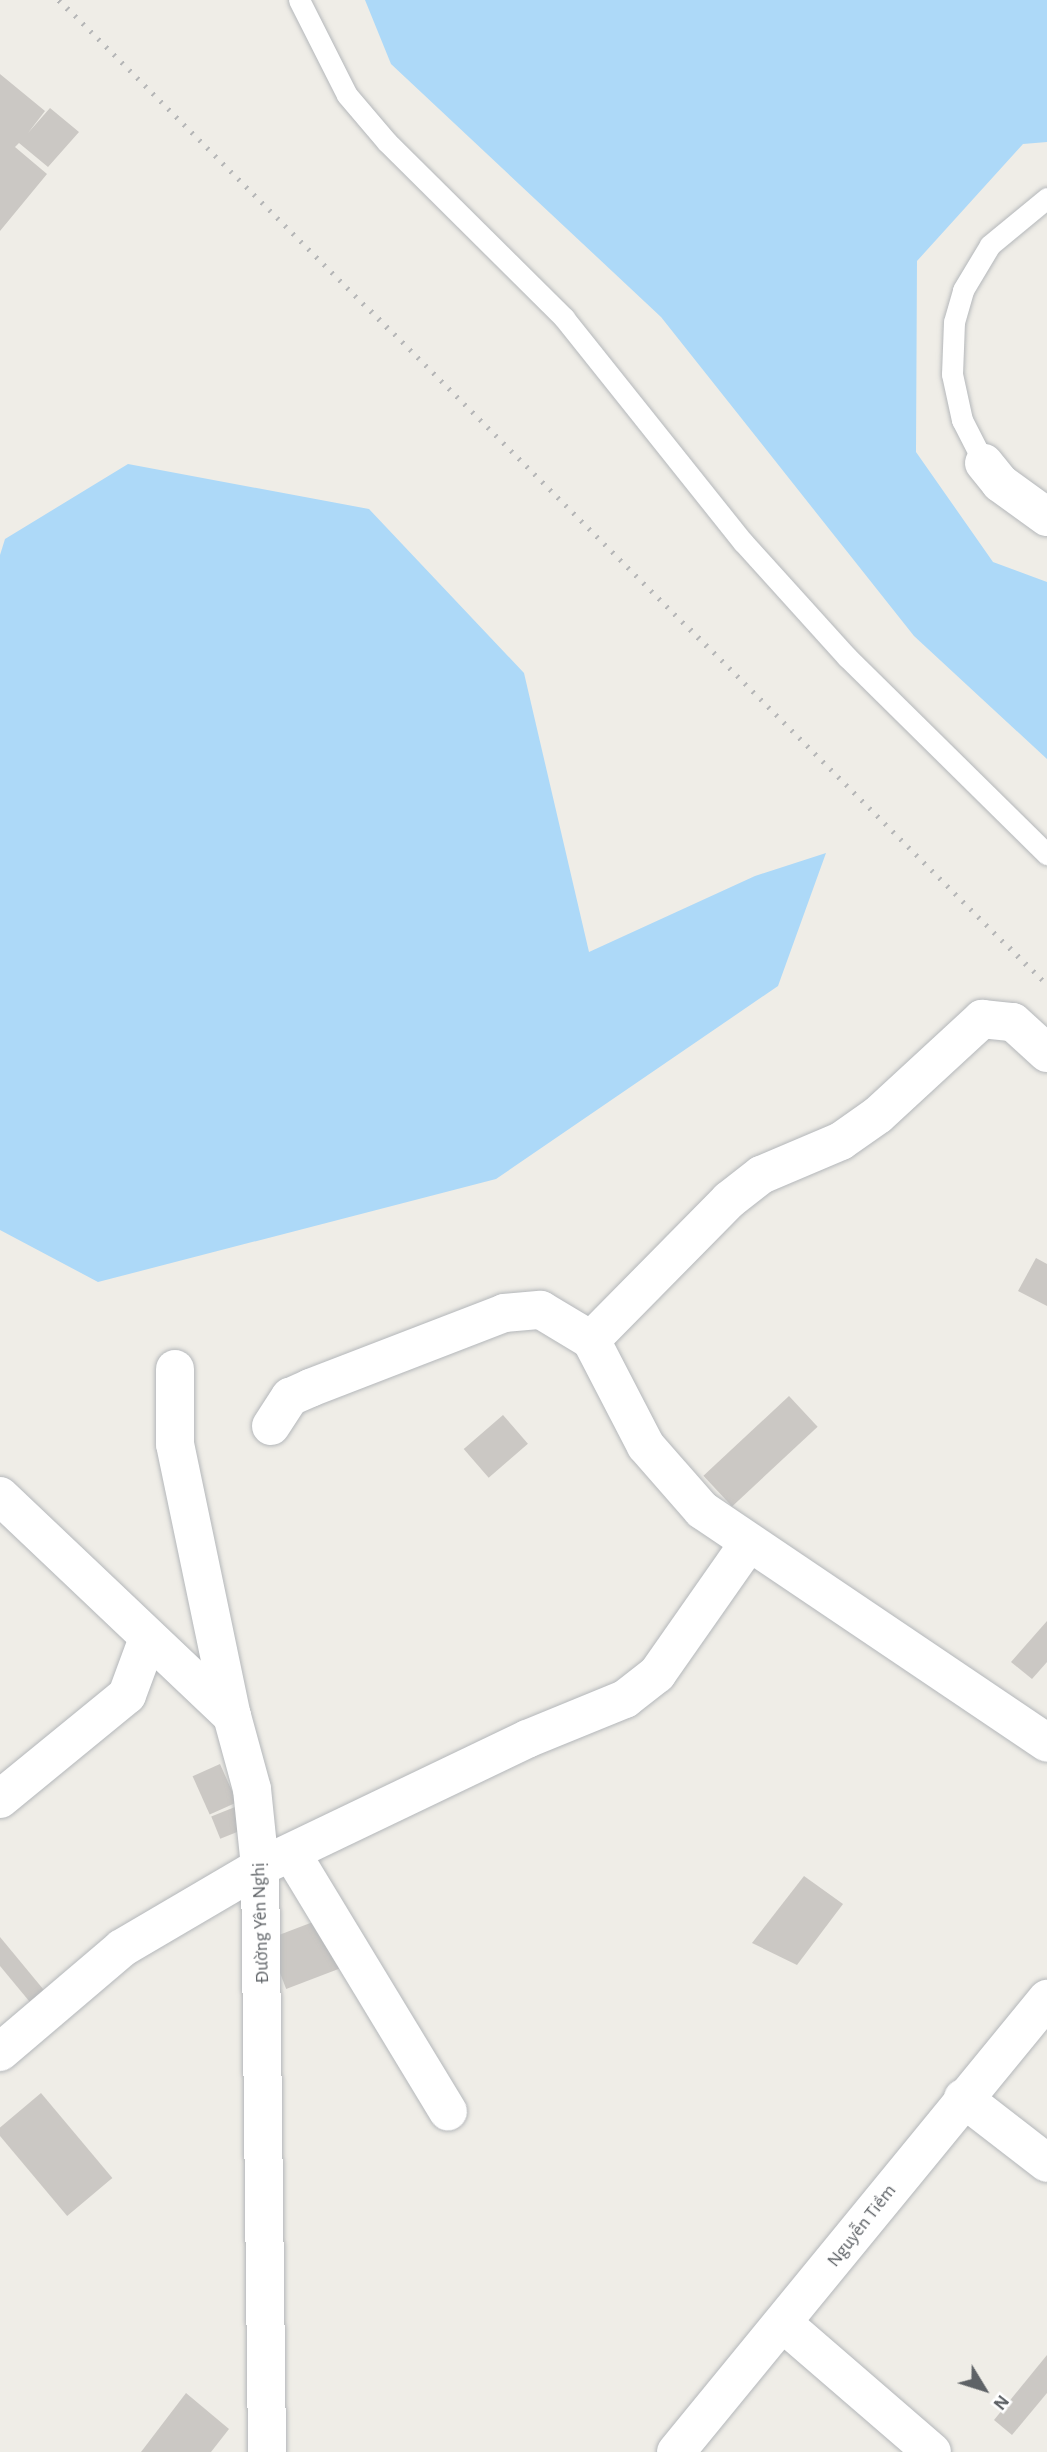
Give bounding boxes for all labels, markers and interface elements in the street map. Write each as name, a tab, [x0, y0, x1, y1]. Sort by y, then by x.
street label: Đường Yên Nghị	[247, 1862, 275, 1984]
street label: Nguyễn Tiềm	[823, 2180, 901, 2272]
north arrow	[949, 2354, 1019, 2424]
text: N	[989, 2391, 1012, 2413]

